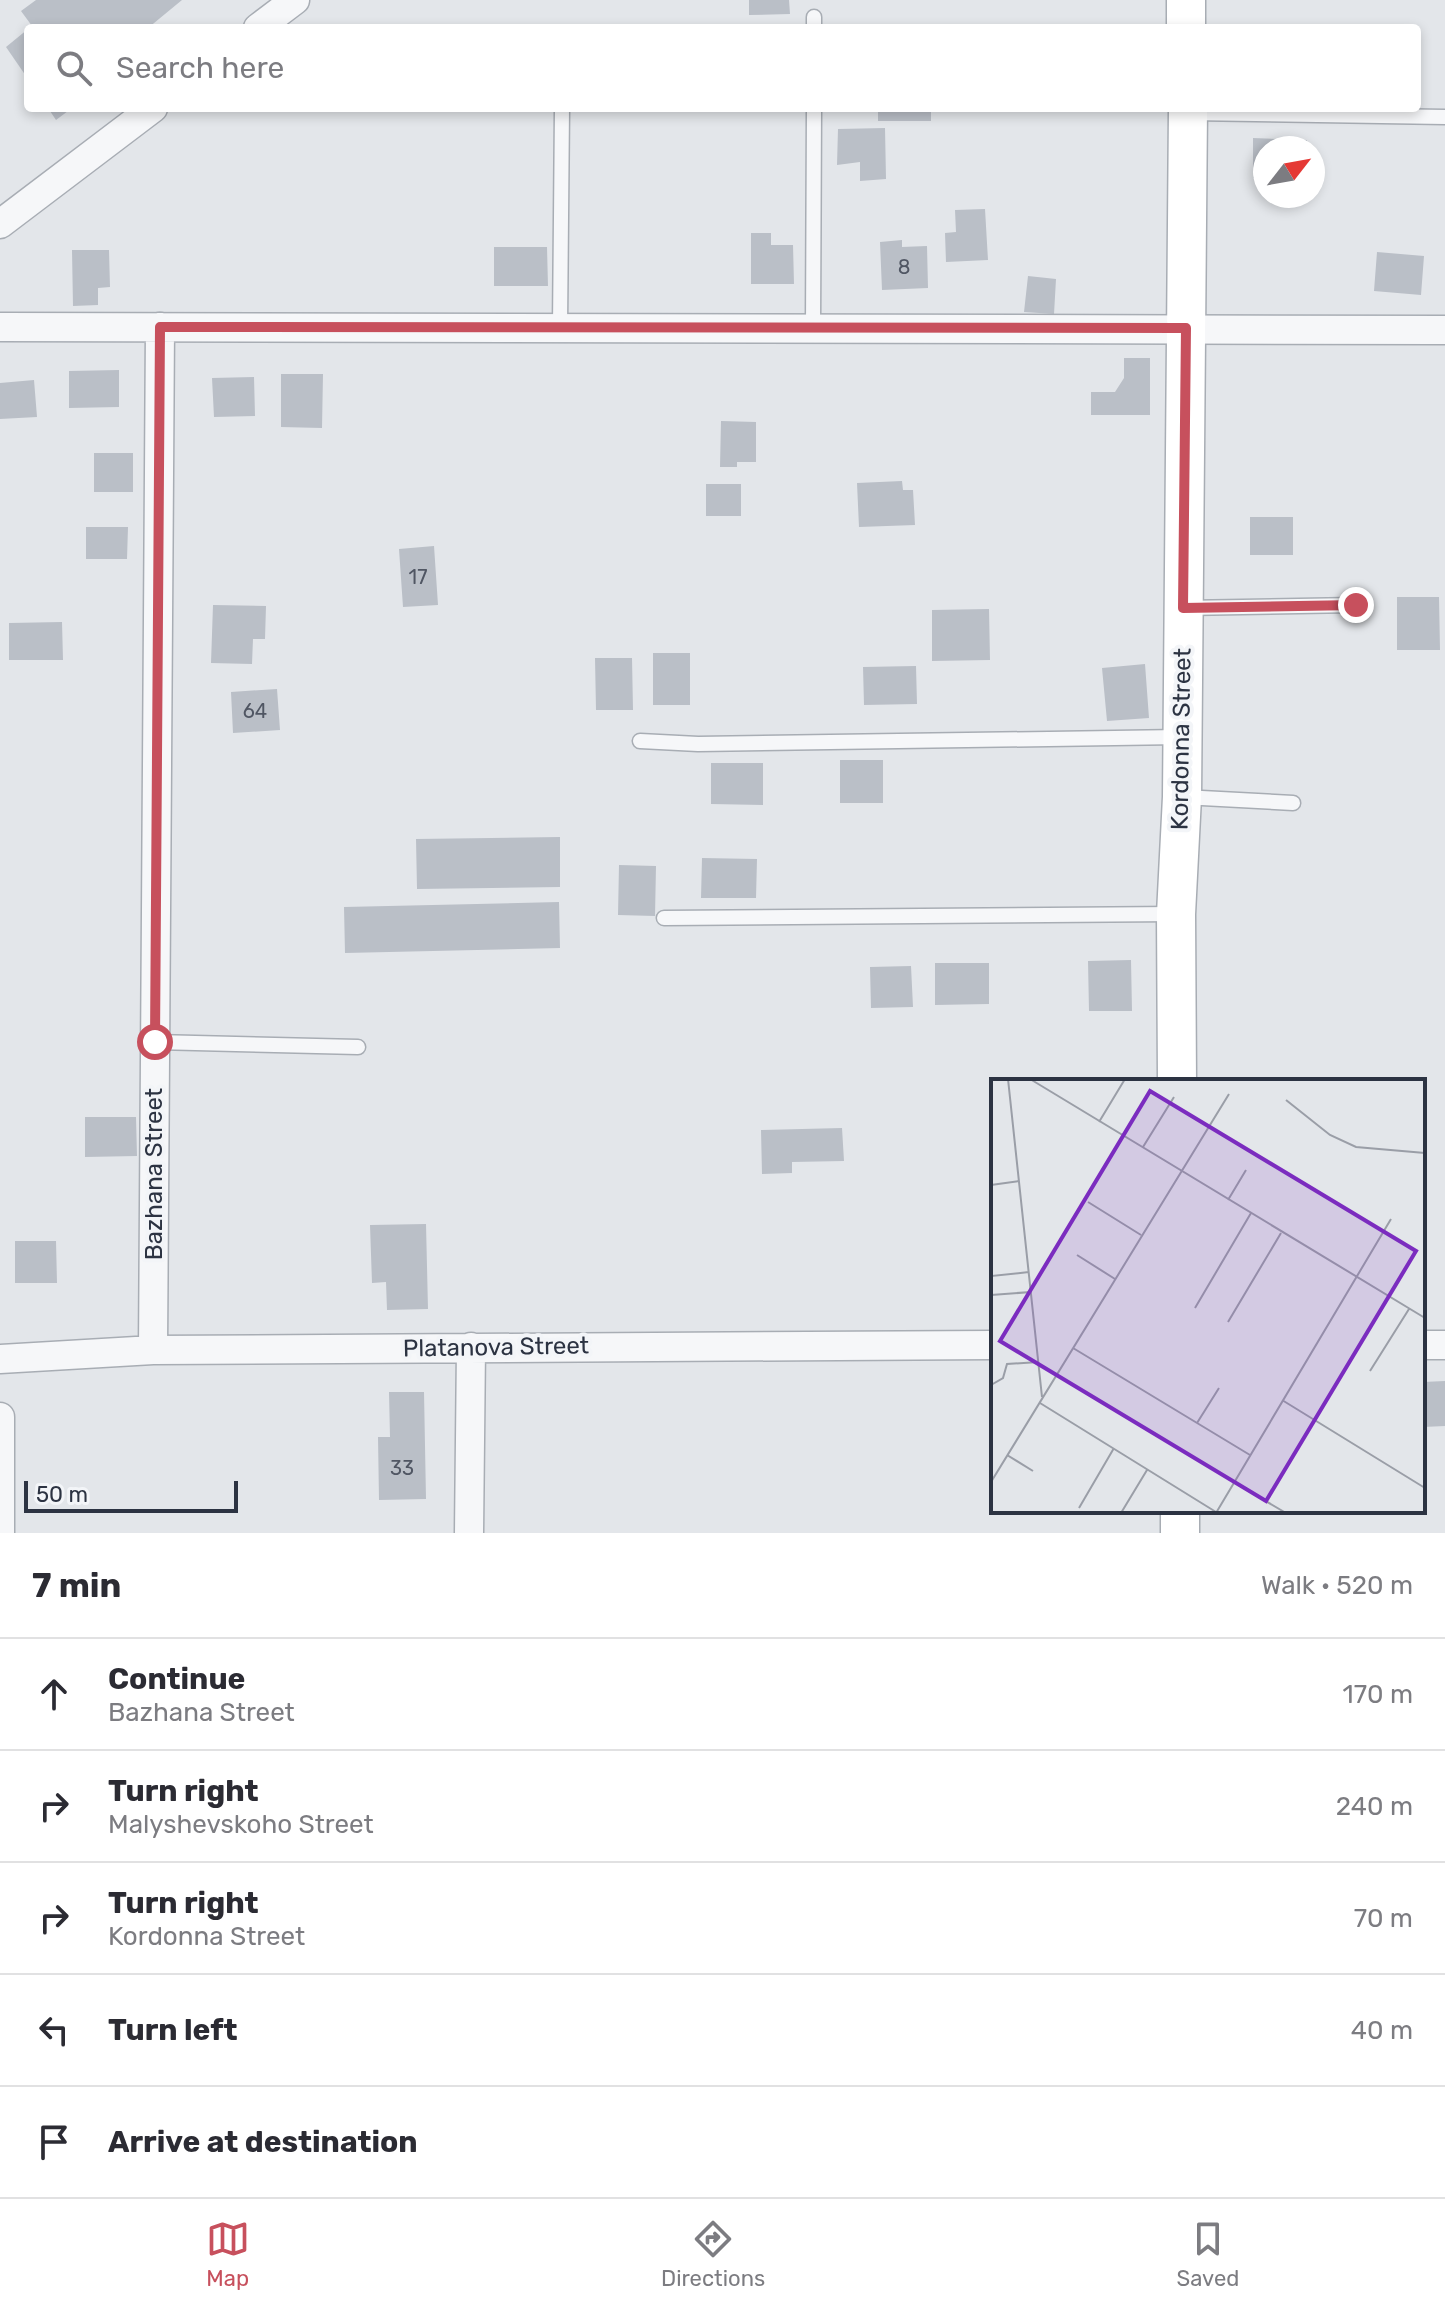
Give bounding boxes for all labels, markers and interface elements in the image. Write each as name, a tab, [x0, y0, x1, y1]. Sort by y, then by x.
search box	[24, 24, 1421, 112]
icon: search	[52, 46, 96, 90]
text: Search here	[116, 50, 284, 86]
north arrow	[1253, 136, 1325, 208]
house number: 8	[898, 255, 910, 279]
house number: 17	[409, 565, 427, 589]
route end	[1338, 587, 1374, 623]
street label: Kordonna Street	[1165, 648, 1197, 830]
house number: 64	[243, 699, 267, 723]
route start	[137, 1024, 173, 1060]
inset map	[991, 1079, 1425, 1513]
street label: Bazhana Street	[140, 1088, 168, 1260]
street label: Platanova Street	[403, 1331, 589, 1363]
house number: 33	[390, 1456, 414, 1480]
scale bar	[24, 1477, 238, 1513]
text: 50 m	[36, 1481, 88, 1508]
text: 7 min	[32, 1565, 121, 1606]
text: Walk · 520 m	[1261, 1570, 1413, 1601]
text: Continue	[108, 1661, 245, 1697]
icon: ahead	[32, 1672, 76, 1716]
text: 170 m	[1343, 1679, 1413, 1710]
text: Bazhana Street	[108, 1697, 295, 1728]
text: Turn right	[108, 1773, 259, 1809]
icon: right	[32, 1784, 76, 1828]
text: 240 m	[1336, 1791, 1413, 1822]
text: Malyshevskoho Street	[108, 1809, 374, 1840]
text: Turn right	[108, 1885, 259, 1921]
icon: right	[32, 1896, 76, 1940]
text: 70 m	[1354, 1903, 1413, 1934]
text: Kordonna Street	[108, 1921, 305, 1952]
icon: left	[32, 2008, 76, 2052]
text: Turn left	[108, 2012, 238, 2048]
text: 40 m	[1351, 2015, 1413, 2046]
icon: arrive	[32, 2120, 76, 2164]
text: Arrive at destination	[108, 2124, 418, 2160]
tab: Map	[206, 2217, 250, 2292]
tab: Directions	[661, 2217, 765, 2292]
tab: Saved	[1177, 2217, 1239, 2292]

